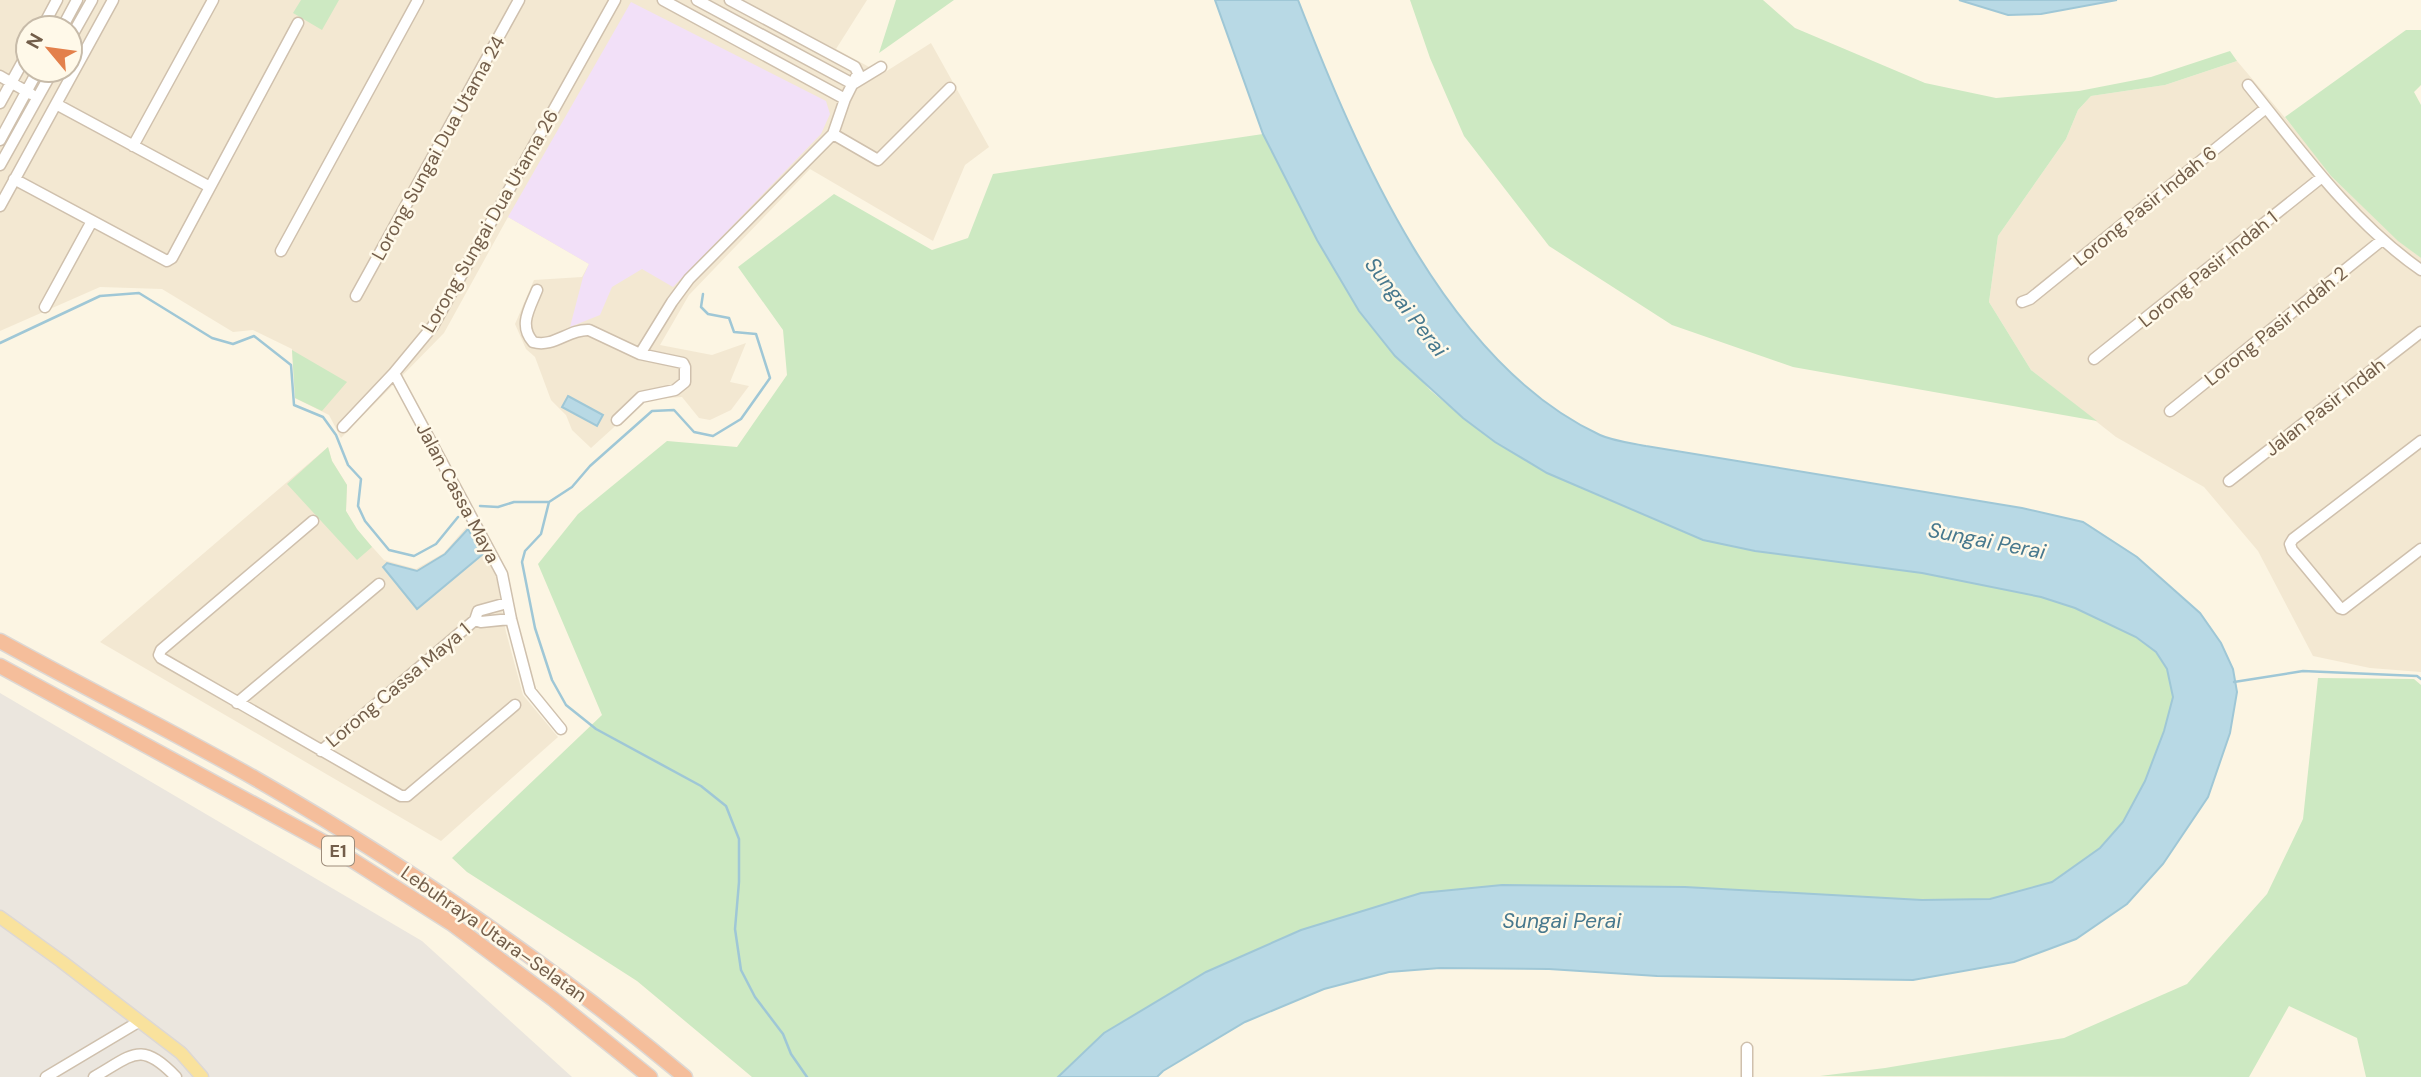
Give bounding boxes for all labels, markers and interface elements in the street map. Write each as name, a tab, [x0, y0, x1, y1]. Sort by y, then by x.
north arrow	[14, 14, 84, 84]
text: N	[20, 29, 49, 53]
street label: Lorong Sungai Dua Utama 24	[366, 31, 510, 265]
street label: Lorong Sungai Dua Utama 26	[416, 105, 564, 337]
street label: Lorong Pasir Indah 6	[2068, 140, 2222, 272]
street label: Lorong Pasir Indah 1	[2133, 205, 2283, 333]
water label: Sungai Perai	[1358, 252, 1454, 363]
street label: Lorong Pasir Indah 2	[2199, 261, 2353, 391]
street label: Jalan Pasir Indah	[2260, 352, 2390, 462]
street label: Jalan Cassa Maya	[411, 419, 505, 567]
water label: Sungai Perai	[1926, 516, 2049, 566]
street label: Lorong Cassa Maya 1	[321, 617, 475, 753]
road number: E1	[322, 836, 354, 866]
street label: Lebuhraya Utara–Selatan	[396, 860, 592, 1008]
water label: Sungai Perai	[1503, 907, 1622, 935]

